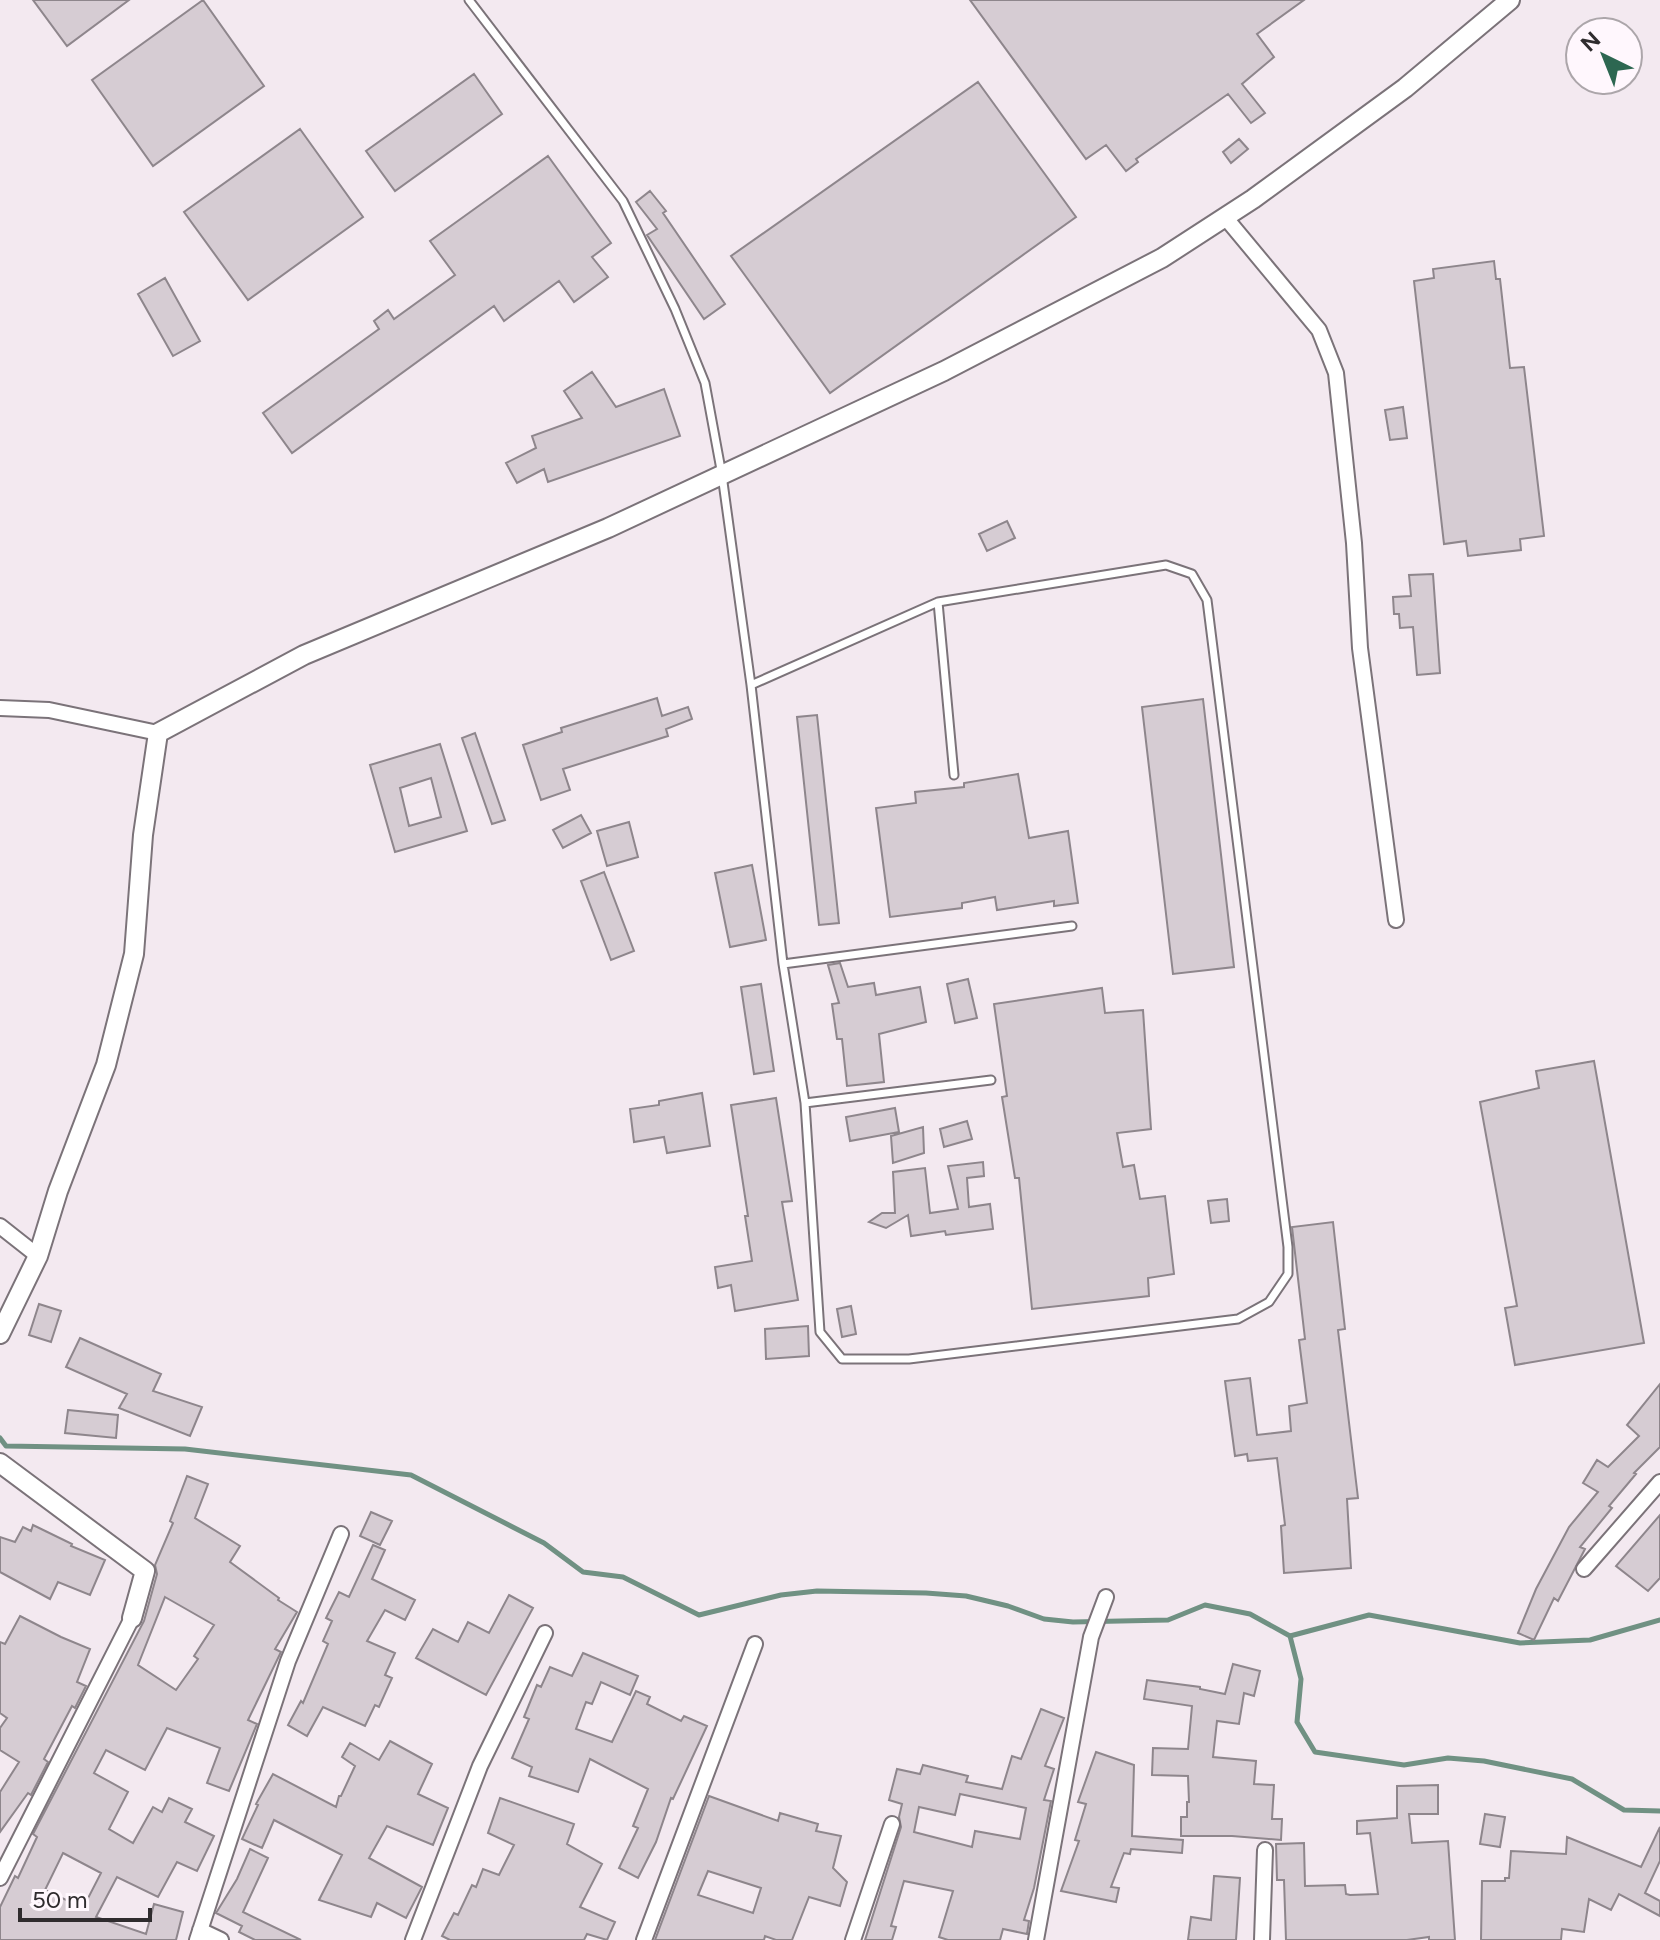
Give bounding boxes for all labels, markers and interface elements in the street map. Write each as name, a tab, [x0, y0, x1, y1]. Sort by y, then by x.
north arrow	[1564, 16, 1644, 96]
text: N	[1575, 26, 1606, 57]
scale bar	[20, 1872, 150, 1922]
text: 50 m	[32, 1885, 88, 1914]

